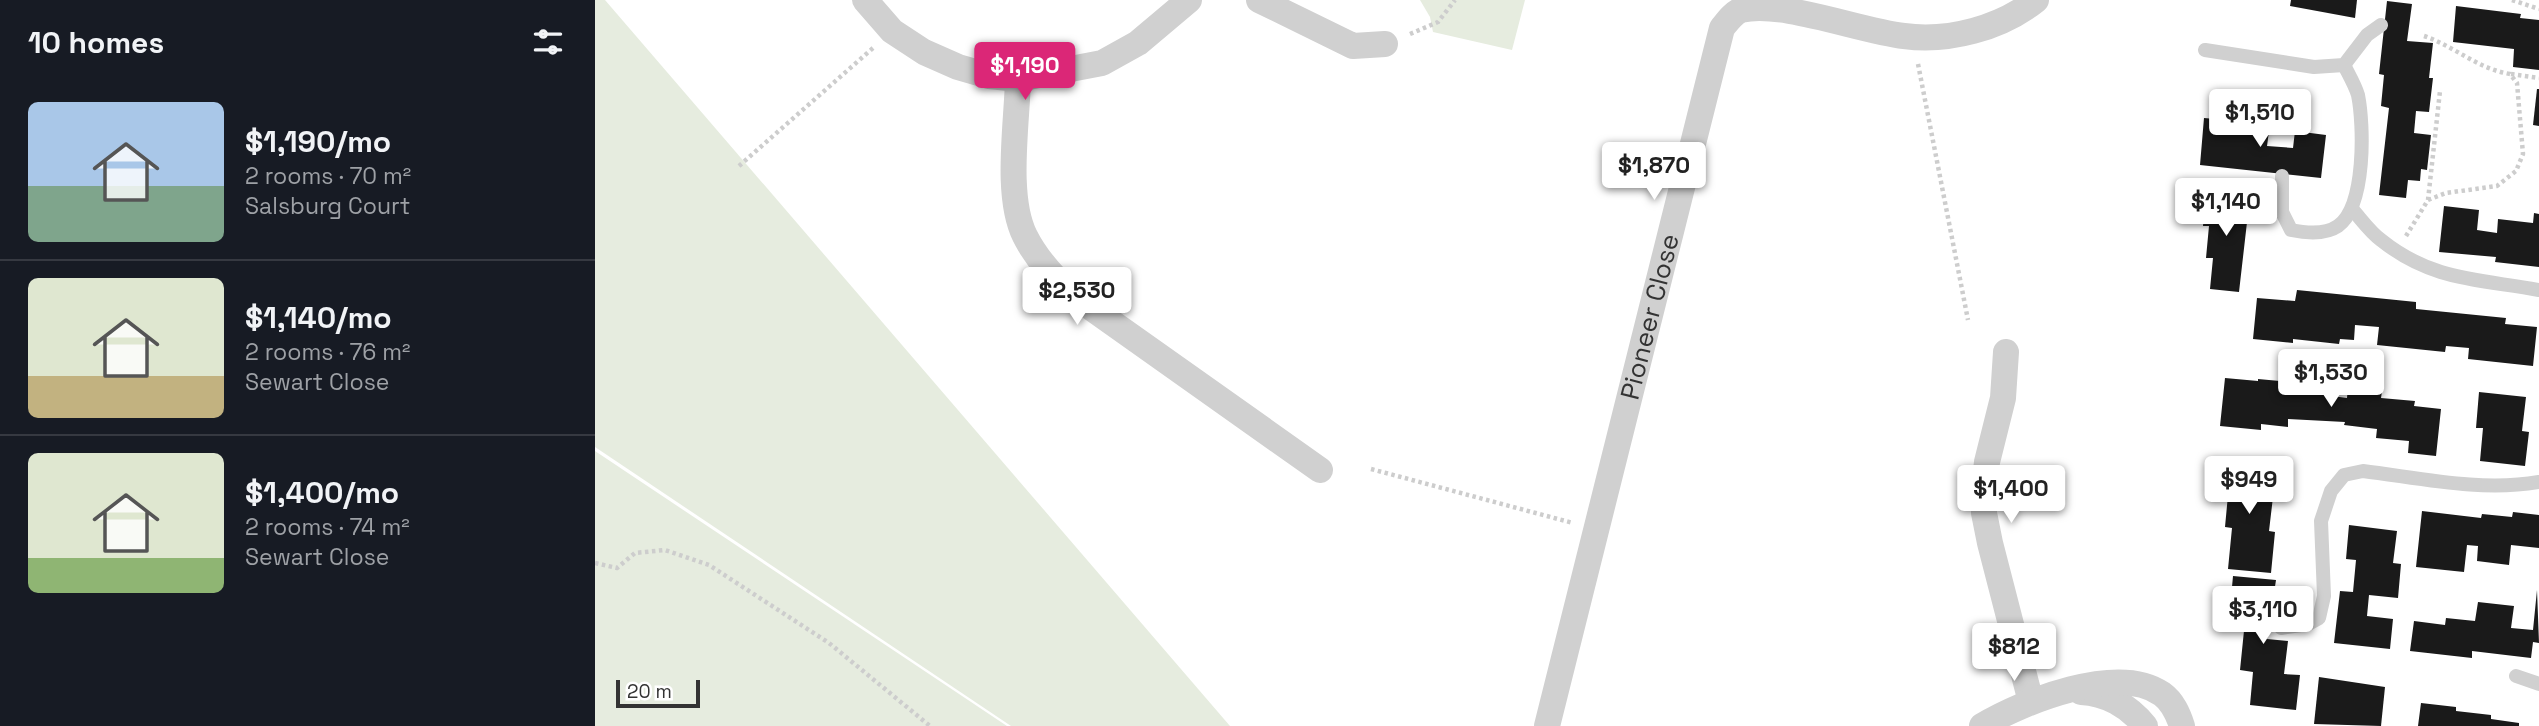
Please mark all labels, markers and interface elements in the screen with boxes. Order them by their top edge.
text: 10 homes [28,23,164,62]
icon: filters [529,23,567,61]
pin: $1,190 [968,42,1082,102]
text: $1,190 [990,50,1060,80]
pin: $1,510 [2203,90,2317,149]
text: $1,510 [2225,97,2295,127]
text: $1,190/mo [245,122,391,161]
icon: home [84,130,168,214]
pin: $1,870 [1597,142,1711,202]
text: $1,870 [1618,150,1690,180]
text: 2 rooms · 70 m² [245,161,411,191]
pin: $1,140 [2169,178,2283,238]
text: $1,140 [2191,186,2261,216]
text: Salsburg Court [245,191,410,221]
street label: Pioneer Close [1613,230,1687,403]
pin: $2,530 [1020,268,1134,327]
text: $2,530 [1038,275,1116,305]
text: $1,140/mo [245,298,392,337]
icon: home [84,306,168,390]
text: 2 rooms · 76 m² [245,337,410,367]
pin: $1,530 [2274,350,2388,409]
text: $1,530 [2294,357,2368,387]
text: Sewart Close [245,367,389,397]
pin: $949 [2208,456,2290,516]
text: $949 [2221,464,2278,494]
pin: $1,400 [1954,466,2068,525]
text: $1,400/mo [245,473,399,512]
text: $1,400 [1973,473,2049,503]
icon: home [84,481,168,565]
text: 2 rooms · 74 m² [245,512,410,542]
text: Sewart Close [245,542,389,572]
pin: $3,110 [2206,586,2320,646]
text: $3,110 [2228,594,2298,624]
pin: $812 [1973,624,2055,683]
text: $812 [1988,631,2040,661]
scale bar [616,677,700,709]
text: 20 m [627,679,672,704]

